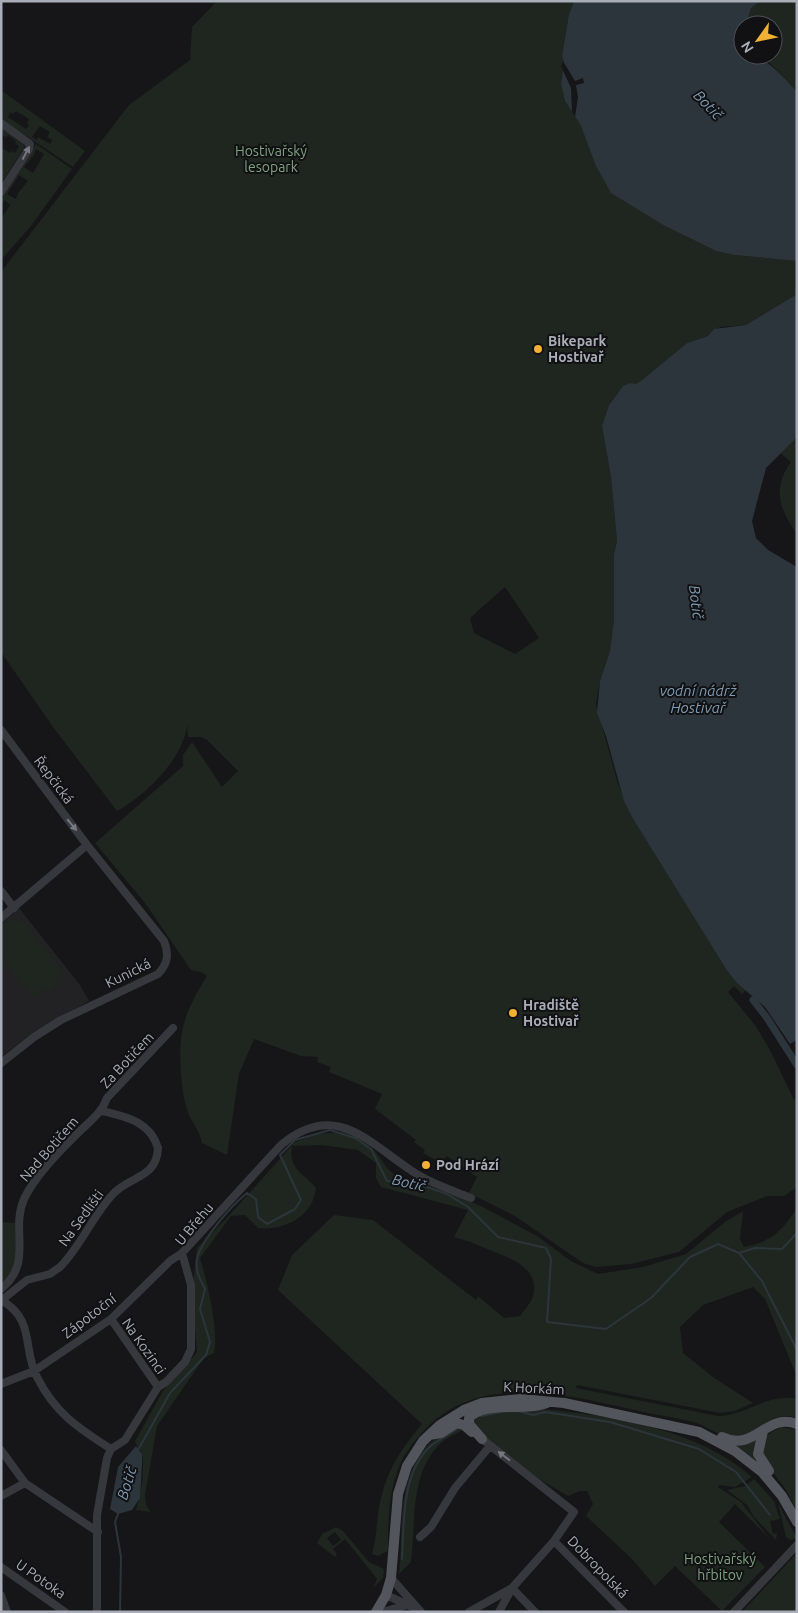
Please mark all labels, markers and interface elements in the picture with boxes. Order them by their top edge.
north arrow [733,15,783,65]
text: N [738,38,757,56]
water label: Botič [690,87,727,123]
park label: Hostivařský lesopark [235,143,307,175]
one-way arrow [22,146,30,160]
place label: Bikepark Hostivař [548,333,606,365]
marker: Bikepark Hostivař [532,343,544,355]
water label: Botič [686,584,707,621]
water label: vodní nádrž Hostivař [660,682,738,716]
street label: Řepčická [31,753,78,807]
one-way arrow [67,818,78,831]
street label: Kunická [103,955,153,991]
place label: Hradiště Hostivař [523,997,579,1029]
marker: Hradiště Hostivař [507,1007,519,1019]
street label: Za Botičem [97,1029,157,1091]
street label: Nad Botičem [16,1113,82,1185]
place label: Pod Hrází [436,1157,499,1173]
marker: Pod Hrází [420,1159,432,1171]
water label: Botič [391,1170,429,1195]
street label: Na Sedlišti [55,1187,107,1249]
street label: U Břehu [172,1199,216,1249]
street label: Zápotoční [59,1290,119,1341]
street label: Na Kozinci [119,1315,169,1377]
street label: K Horkám [503,1378,565,1398]
one-way arrow [498,1451,511,1462]
water label: Botič [113,1463,140,1502]
street label: Dobropolská [564,1533,632,1601]
park label: Hostivařský hřbitov [684,1551,756,1583]
street label: U Potoka [13,1556,69,1602]

